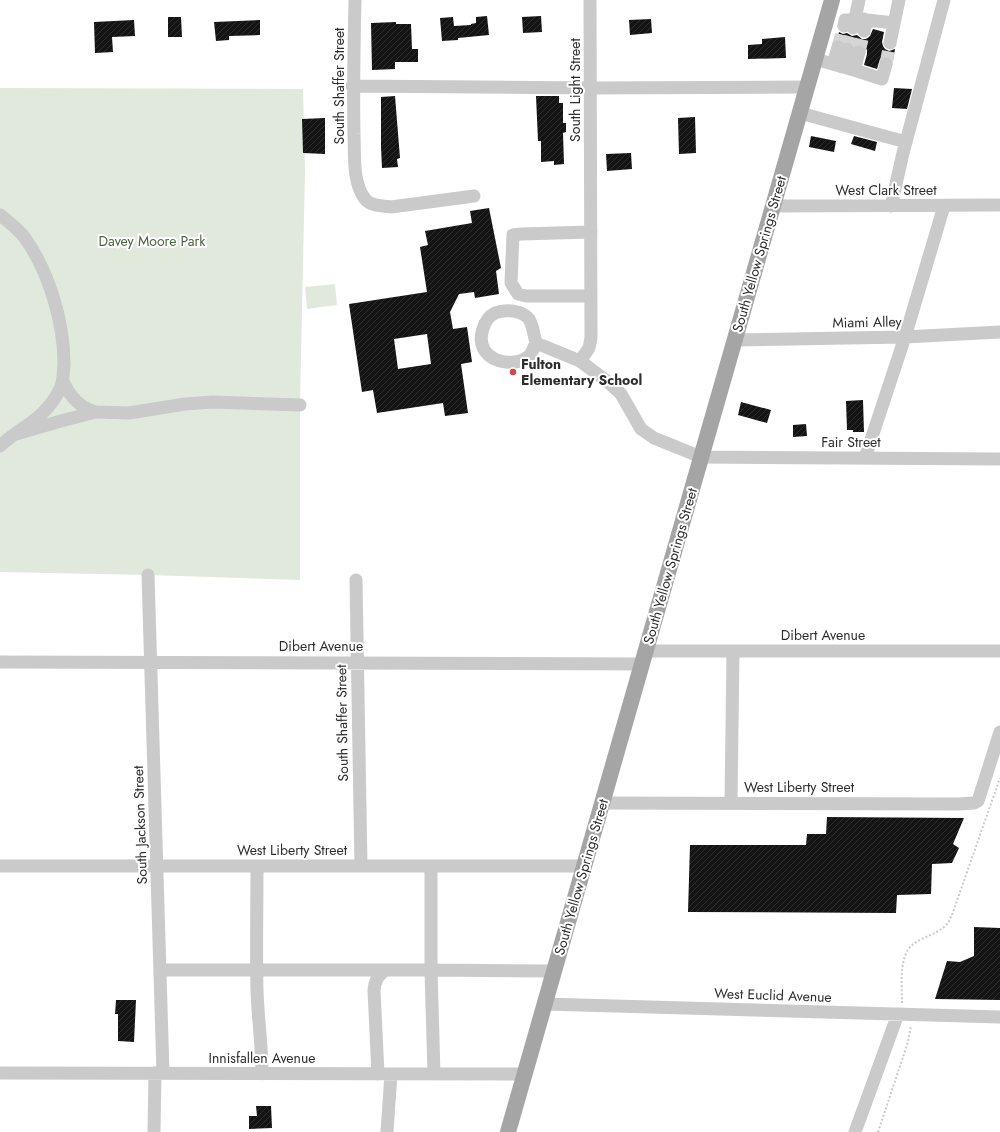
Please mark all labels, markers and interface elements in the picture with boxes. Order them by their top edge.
street label: South Shaffer Street [329,27,349,144]
street label: South Light Street [565,37,585,142]
street label: South Yellow Springs Street [727,173,791,334]
street label: West Clark Street [835,180,937,200]
park label: Davey Moore Park [98,231,206,251]
street label: Miami Alley [832,311,903,333]
place label: Fulton Elementary School [521,354,642,390]
marker: Fulton Elementary School [508,367,518,377]
street label: Fair Street [821,432,881,452]
street label: South Yellow Springs Street [638,485,702,646]
street label: Dibert Avenue [781,625,865,645]
street label: Dibert Avenue [279,636,363,656]
street label: South Shaffer Street [331,664,353,782]
street label: South Jackson Street [128,765,152,885]
street label: West Liberty Street [744,777,855,797]
street label: South Yellow Springs Street [549,796,613,957]
street label: West Liberty Street [237,840,348,860]
street label: West Euclid Avenue [714,983,832,1007]
street label: Innisfallen Avenue [209,1048,315,1068]

